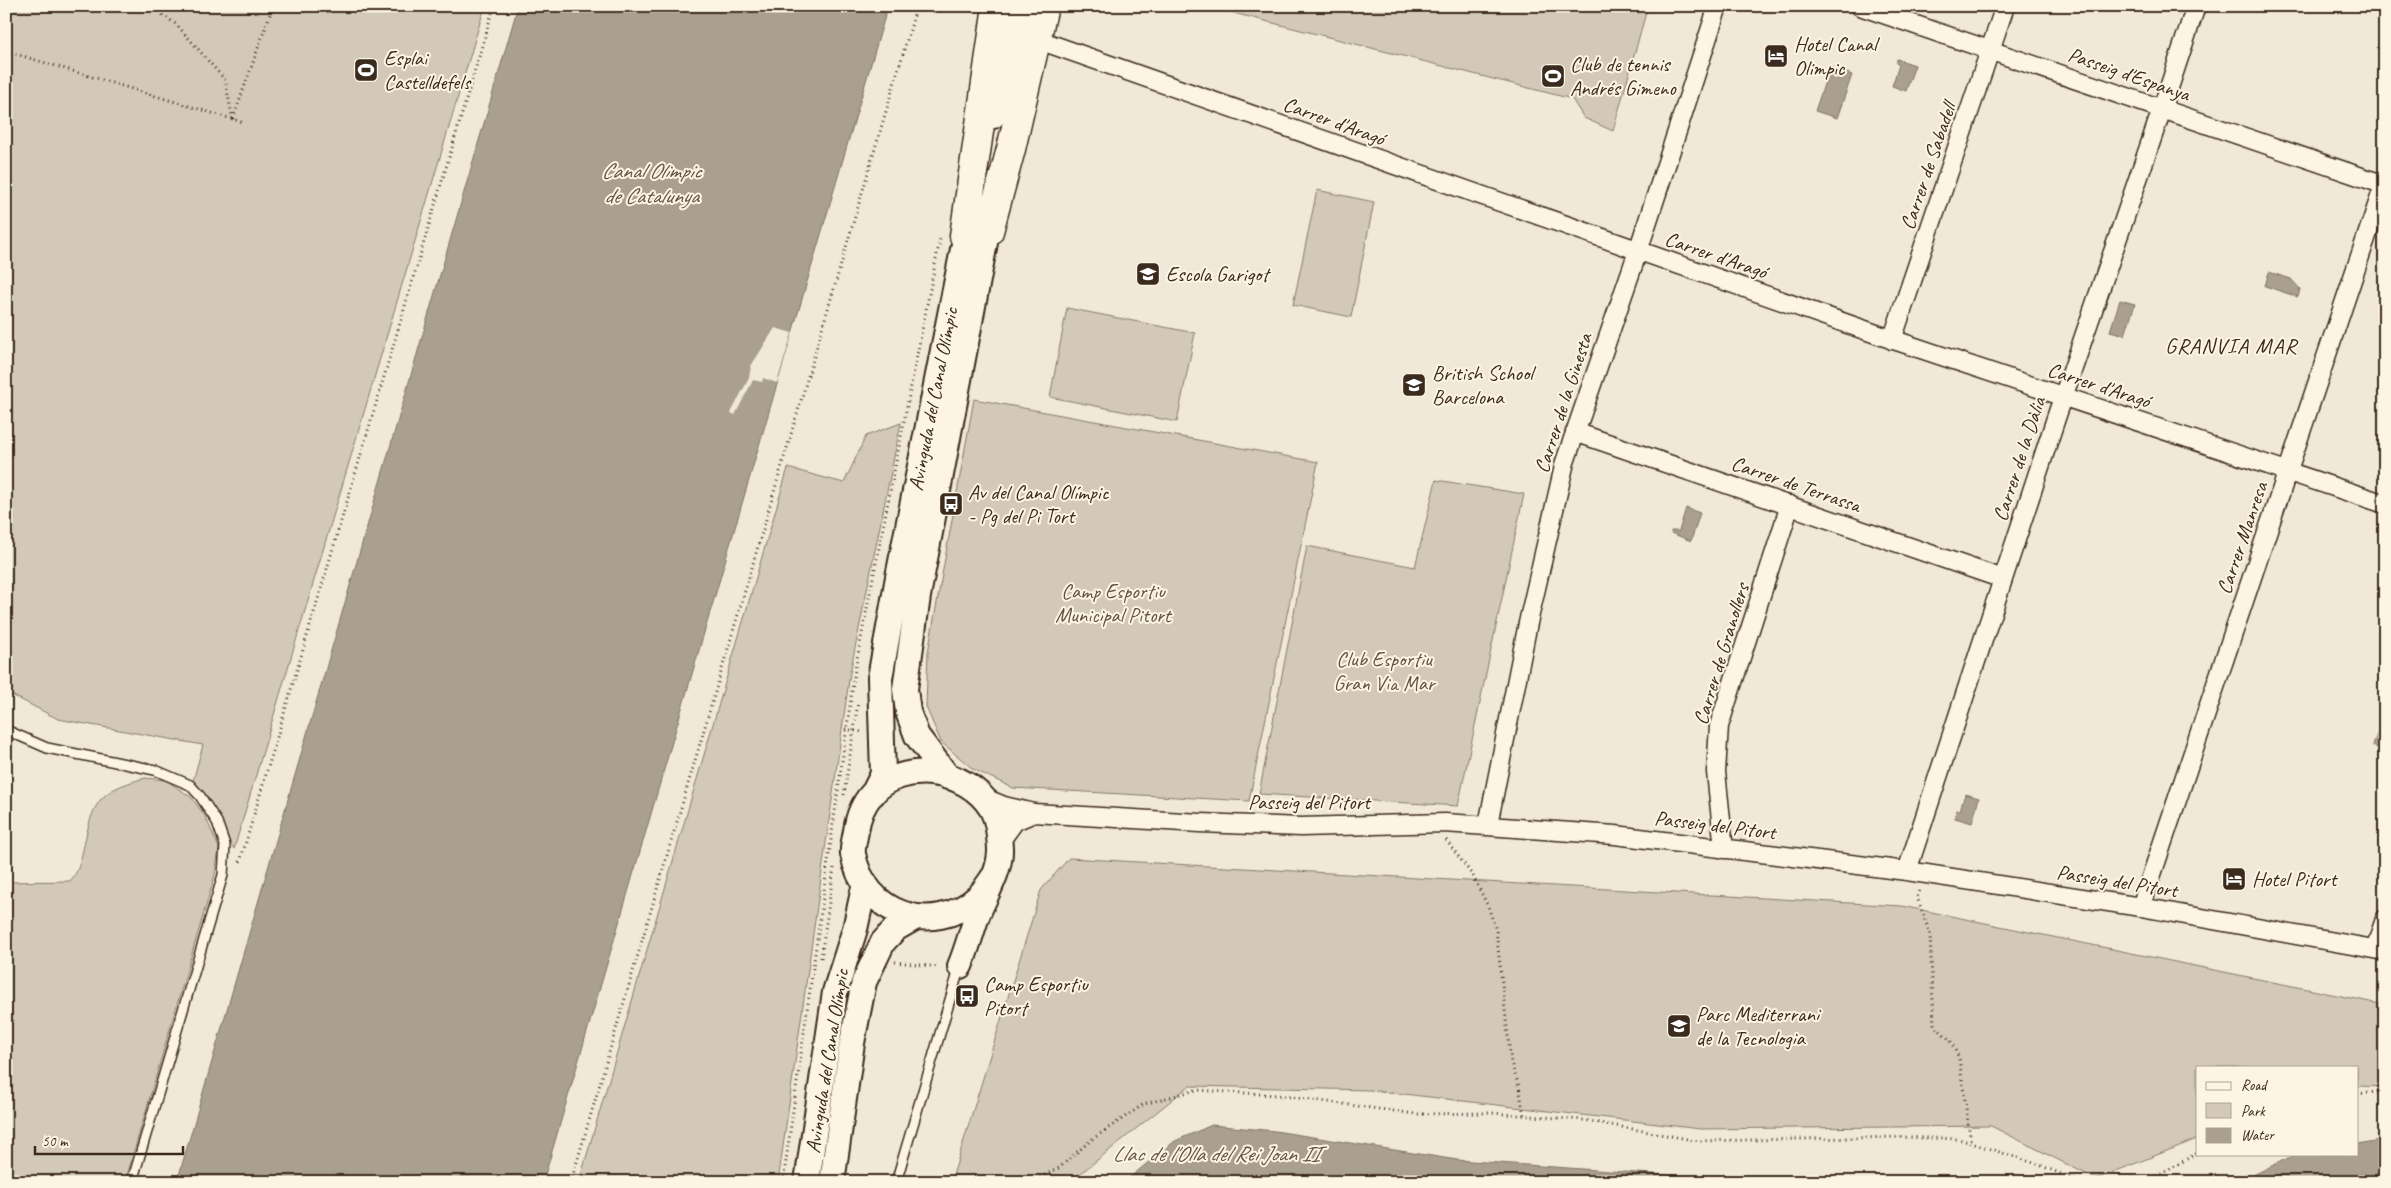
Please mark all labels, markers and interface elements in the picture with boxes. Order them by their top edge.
place label: Hotel Canal Olimpic [1794,31,1880,81]
street label: Passeig d'Espanya [2065,41,2195,107]
hotel icon: Hotel Canal Olimpic [1763,43,1789,69]
place label: Esplai Castelldefels [384,45,472,95]
place label: Club de tennis Andrés Gimeno [1570,51,1677,101]
sports icon: Esplai Castelldefels [353,57,379,83]
sports icon: Club de tennis Andrés Gimeno [1540,63,1566,89]
street label: Carrer d'Aragó [1280,91,1391,152]
street label: Carrer de Sabadell [1894,96,1963,233]
water label: Canal Olimpic de Catalunya [601,157,704,210]
street label: Carrer d'Aragó [1662,225,1773,285]
school or university icon: Escola Garigot [1135,261,1161,287]
place label: Escola Garigot [1166,261,1271,287]
street label: Avinguda del Canal Olímpic [902,304,964,493]
street label: Carrer de la Ginesta [1528,328,1598,476]
district label: GRANVIA MAR [2165,332,2299,360]
street label: Carrer d'Aragó [2044,356,2156,415]
place label: British School Barcelona [1432,360,1536,410]
school or university icon: British School Barcelona [1401,372,1427,398]
street label: Carrer de la Dàlia [1987,392,2052,524]
street label: Carrer de Terrassa [1728,450,1866,519]
street label: Carrer Manresa [2211,477,2274,597]
place label: Av del Canal Olímpic - Pg del Pi Tort [968,479,1110,529]
bus stop icon: Av del Canal Olímpic - Pg del Pi Tort [938,491,964,517]
park label: Camp Esportiu Municipal Pitort [1055,578,1173,628]
street label: Carrer de Granollers [1687,578,1755,728]
park label: Club Esportiu Gran Via Mar [1333,646,1437,696]
street label: Passeig del Pitort [1248,789,1372,815]
street label: Passeig del Pitort [1653,805,1779,846]
street label: Passeig del Pitort [2055,859,2181,904]
hotel icon: Hotel Pitort [2221,866,2247,892]
place label: Hotel Pitort [2252,866,2338,892]
street label: Avinguda del Canal Olímpic [800,966,855,1155]
place label: Camp Esportiu Pitort [984,971,1089,1021]
bus stop icon: Camp Esportiu Pitort [954,983,980,1009]
place label: Parc Mediterrani de la Tecnologia [1696,1001,1822,1051]
school or university icon: Parc Mediterrani de la Tecnologia [1666,1013,1692,1039]
legend [2196,1066,2358,1156]
text: Road [2241,1076,2268,1095]
text: Park [2241,1102,2266,1121]
scale bar [35,1123,182,1155]
text: Water [2241,1126,2275,1145]
text: 50 m [42,1132,69,1151]
water label: Llac de l'Olla del Rei Joan II [1113,1140,1328,1168]

